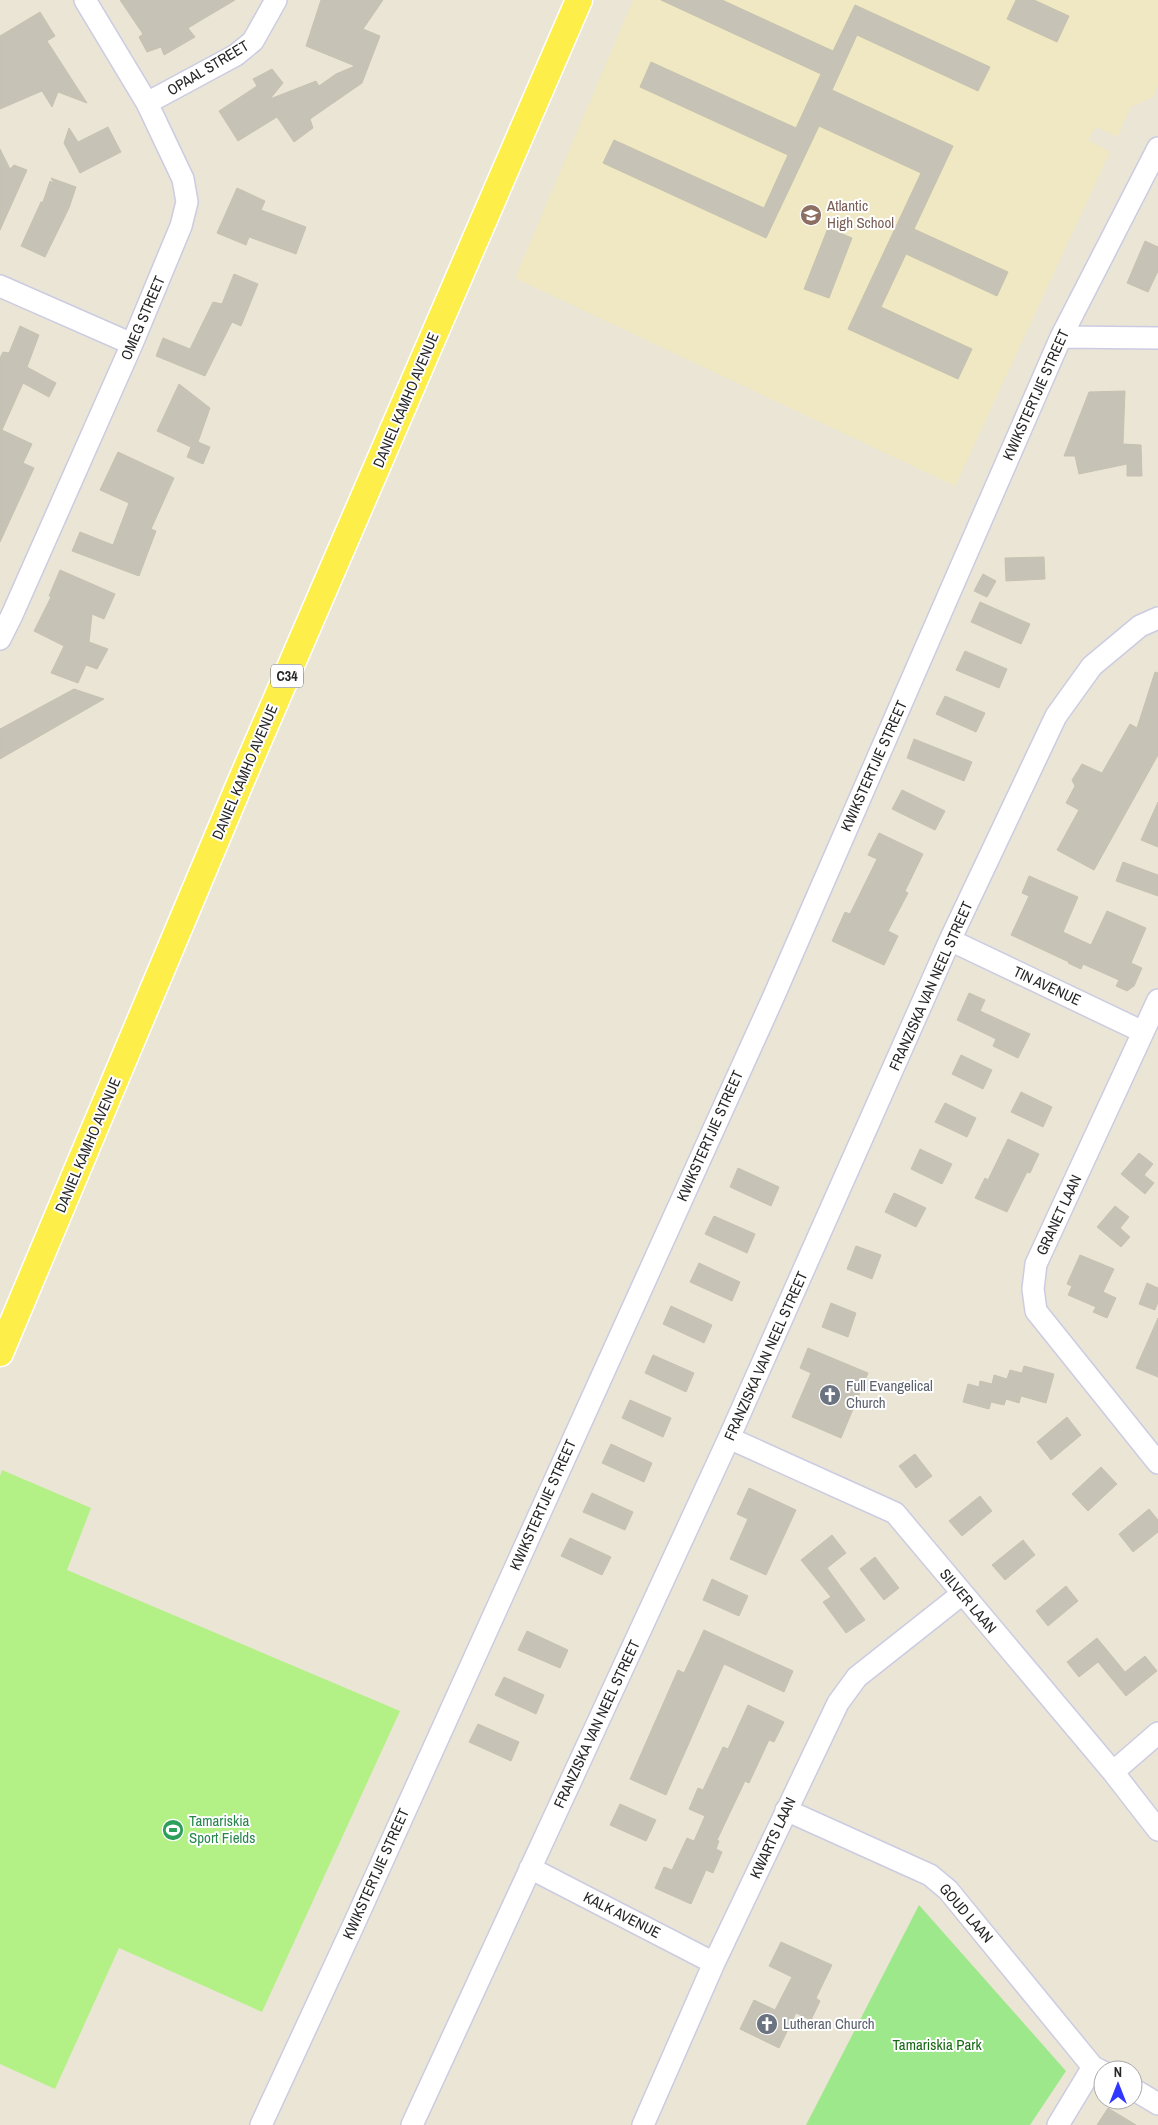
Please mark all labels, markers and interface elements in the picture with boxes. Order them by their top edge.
street label: OPAAL STREET [163,35,253,100]
place label: Atlantic High School [826,195,894,233]
school or university icon: Atlantic High School [799,203,823,227]
street label: OMEG STREET [115,272,170,363]
street label: KWIKSTERTJIE STREET [997,326,1074,464]
street label: DANIEL KAMHO AVENUE [368,329,444,471]
road number: C34 [271,664,303,688]
street label: KWIKSTERTJIE STREET [835,697,912,835]
street label: DANIEL KAMHO AVENUE [207,701,283,843]
street label: FRANZISKA VAN NEEL STREET [884,897,978,1074]
street label: TIN AVENUE [1010,961,1084,1010]
street label: KWIKSTERTJIE STREET [671,1067,748,1205]
street label: DANIEL KAMHO AVENUE [50,1074,126,1216]
street label: GRANET LAAN [1031,1171,1086,1258]
street label: FRANZISKA VAN NEEL STREET [719,1267,813,1444]
place label: Full Evangelical Church [846,1375,933,1413]
church icon: Full Evangelical Church [818,1383,842,1407]
street label: KWIKSTERTJIE STREET [504,1436,581,1574]
street label: SILVER LAAN [935,1564,1002,1637]
street label: FRANZISKA VAN NEEL STREET [548,1636,645,1811]
street label: KWARTS LAAN [745,1794,801,1882]
street label: KWIKSTERTJIE STREET [337,1805,414,1943]
place label: Tamariskia Sport Fields [189,1810,255,1848]
sports icon: Tamariskia Sport Fields [161,1818,185,1842]
street label: GOUD LAAN [935,1878,998,1947]
street label: KALK AVENUE [580,1886,664,1943]
church icon: Lutheran Church [755,2012,779,2036]
place label: Lutheran Church [783,2013,875,2034]
park label: Tamariskia Park [892,2034,982,2055]
north arrow [1093,2060,1143,2110]
text: N [1114,2063,1122,2081]

